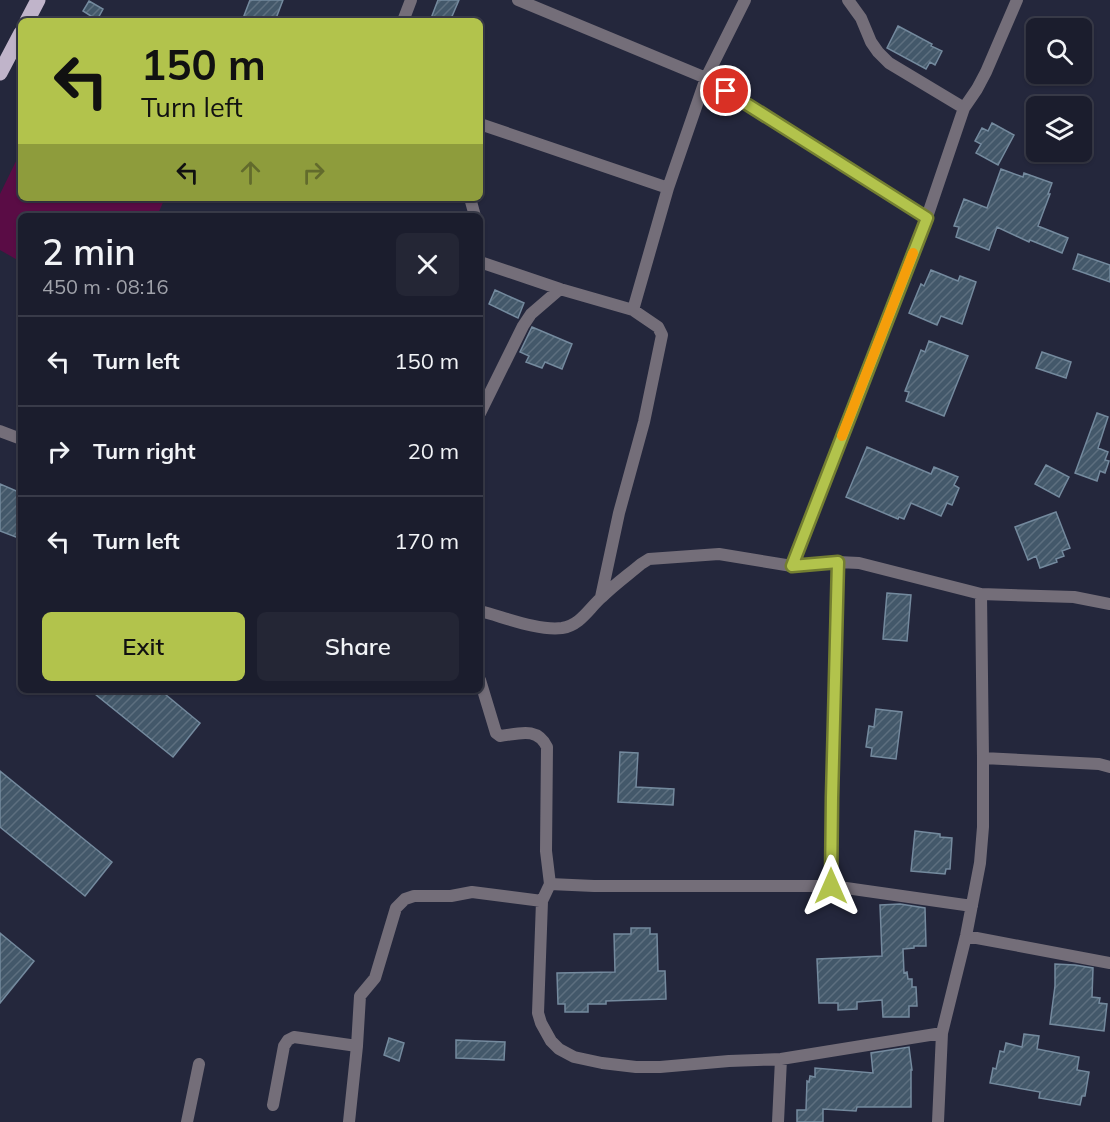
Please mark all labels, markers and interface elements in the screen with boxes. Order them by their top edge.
map controls [1026,18,1092,162]
button: search [1026,18,1092,84]
text: 150 m [141,38,266,91]
icon: left [42,42,120,120]
pin [700,65,751,116]
icon: arrive [709,74,742,107]
text: Turn left [141,90,243,124]
button: layers [1026,96,1092,162]
icon: left [171,156,204,189]
icon: ahead [234,156,267,189]
icon: right [297,156,330,189]
text: 2 min [42,229,136,274]
button: close [396,233,459,296]
text: 450 m · 08:16 [42,274,168,299]
icon: left [42,345,75,378]
text: Turn left [93,347,180,375]
text: 150 m [394,347,459,375]
icon: right [42,435,75,468]
text: Turn right [93,437,196,465]
text: 20 m [408,437,459,465]
icon: left [42,525,75,558]
text: Turn left [93,527,180,555]
text: 170 m [394,527,459,555]
button: Exit [42,612,245,681]
button: Share [257,612,459,681]
position arrow [799,854,863,918]

